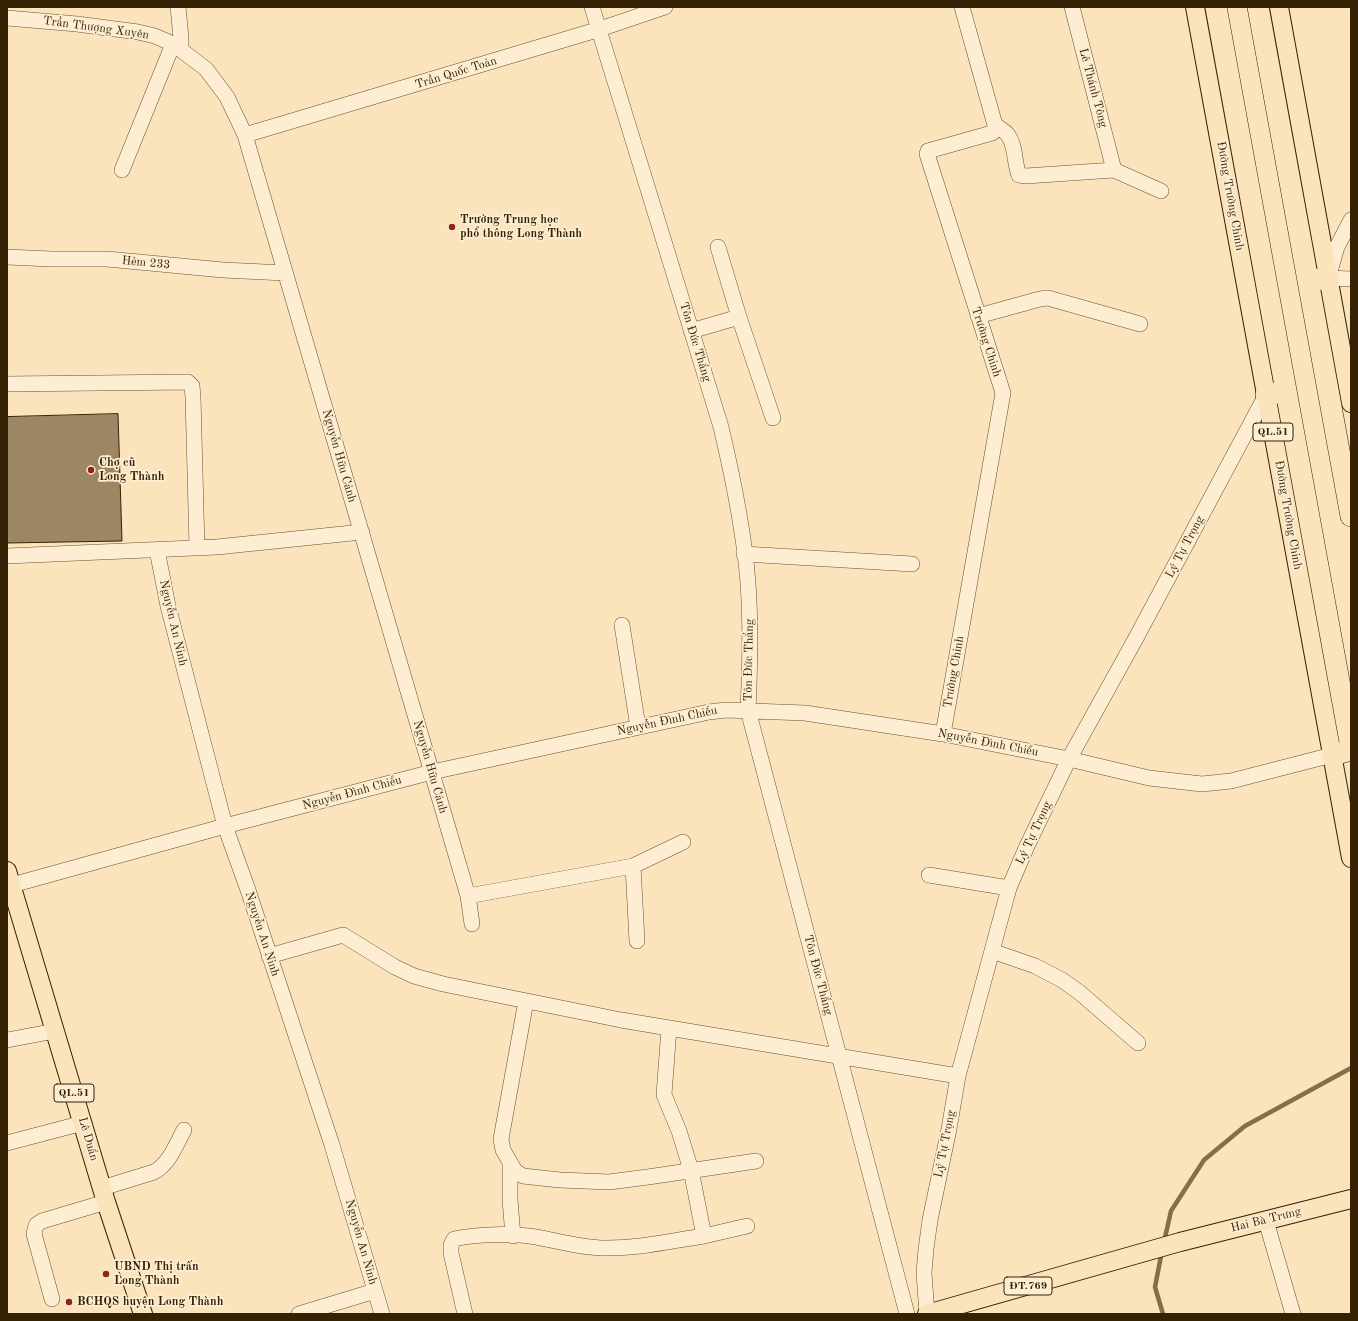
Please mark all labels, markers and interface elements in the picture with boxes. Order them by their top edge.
street label: Trần Thượng Xuyên [42,13,150,43]
street label: Lê Thánh Tông [1075,47,1111,129]
street label: Trần Quốc Toản [413,54,499,92]
street label: Đường Trường Chinh [1213,140,1247,252]
place label: Trường Trung học phổ thông Long Thành [460,213,582,241]
marker: Trường Trung học phổ thông Long Thành [447,222,457,232]
street label: Hẻm 233 [121,254,171,272]
street label: Tôn Đức Thắng [676,300,714,384]
street label: Trường Chinh [968,305,1004,379]
street label: Nguyễn Hữu Cảnh [319,408,359,504]
road number: QL.51 [1253,423,1293,441]
place label: Chợ cũ Long Thành [99,456,165,484]
street label: Đường Trường Chinh [1271,459,1305,571]
marker: Chợ cũ Long Thành [86,465,96,475]
street label: Lý Tự Trọng [1163,513,1207,581]
street label: Nguyễn An Ninh [156,578,190,668]
street label: Tôn Đức Thắng [741,619,757,701]
street label: Trường Chinh [941,635,967,709]
street label: Nguyễn Đình Chiểu [616,703,718,739]
street label: Nguyễn Hữu Cảnh [410,719,450,815]
street label: Nguyễn Đình Chiểu [936,726,1040,760]
street label: Nguyễn Đình Chiểu [301,773,403,813]
street label: Lý Tự Trọng [1013,799,1055,867]
street label: Nguyễn An Ninh [242,890,282,978]
street label: Tôn Đức Thắng [800,933,836,1017]
road number: QL.51 [54,1084,94,1102]
street label: Lý Tự Trọng [931,1109,959,1179]
street label: Lê Duẩn [75,1115,101,1163]
street label: Nguyễn An Ninh [342,1198,380,1286]
street label: Hai Bà Trưng [1229,1204,1303,1236]
place label: UBND Thị trấn Long Thành [114,1260,199,1288]
marker: UBND Thị trấn Long Thành [101,1269,111,1279]
road number: ĐT.769 [1004,1277,1052,1295]
place label: BCHQS huyện Long Thành [77,1295,223,1309]
marker: BCHQS huyện Long Thành [64,1297,74,1307]

